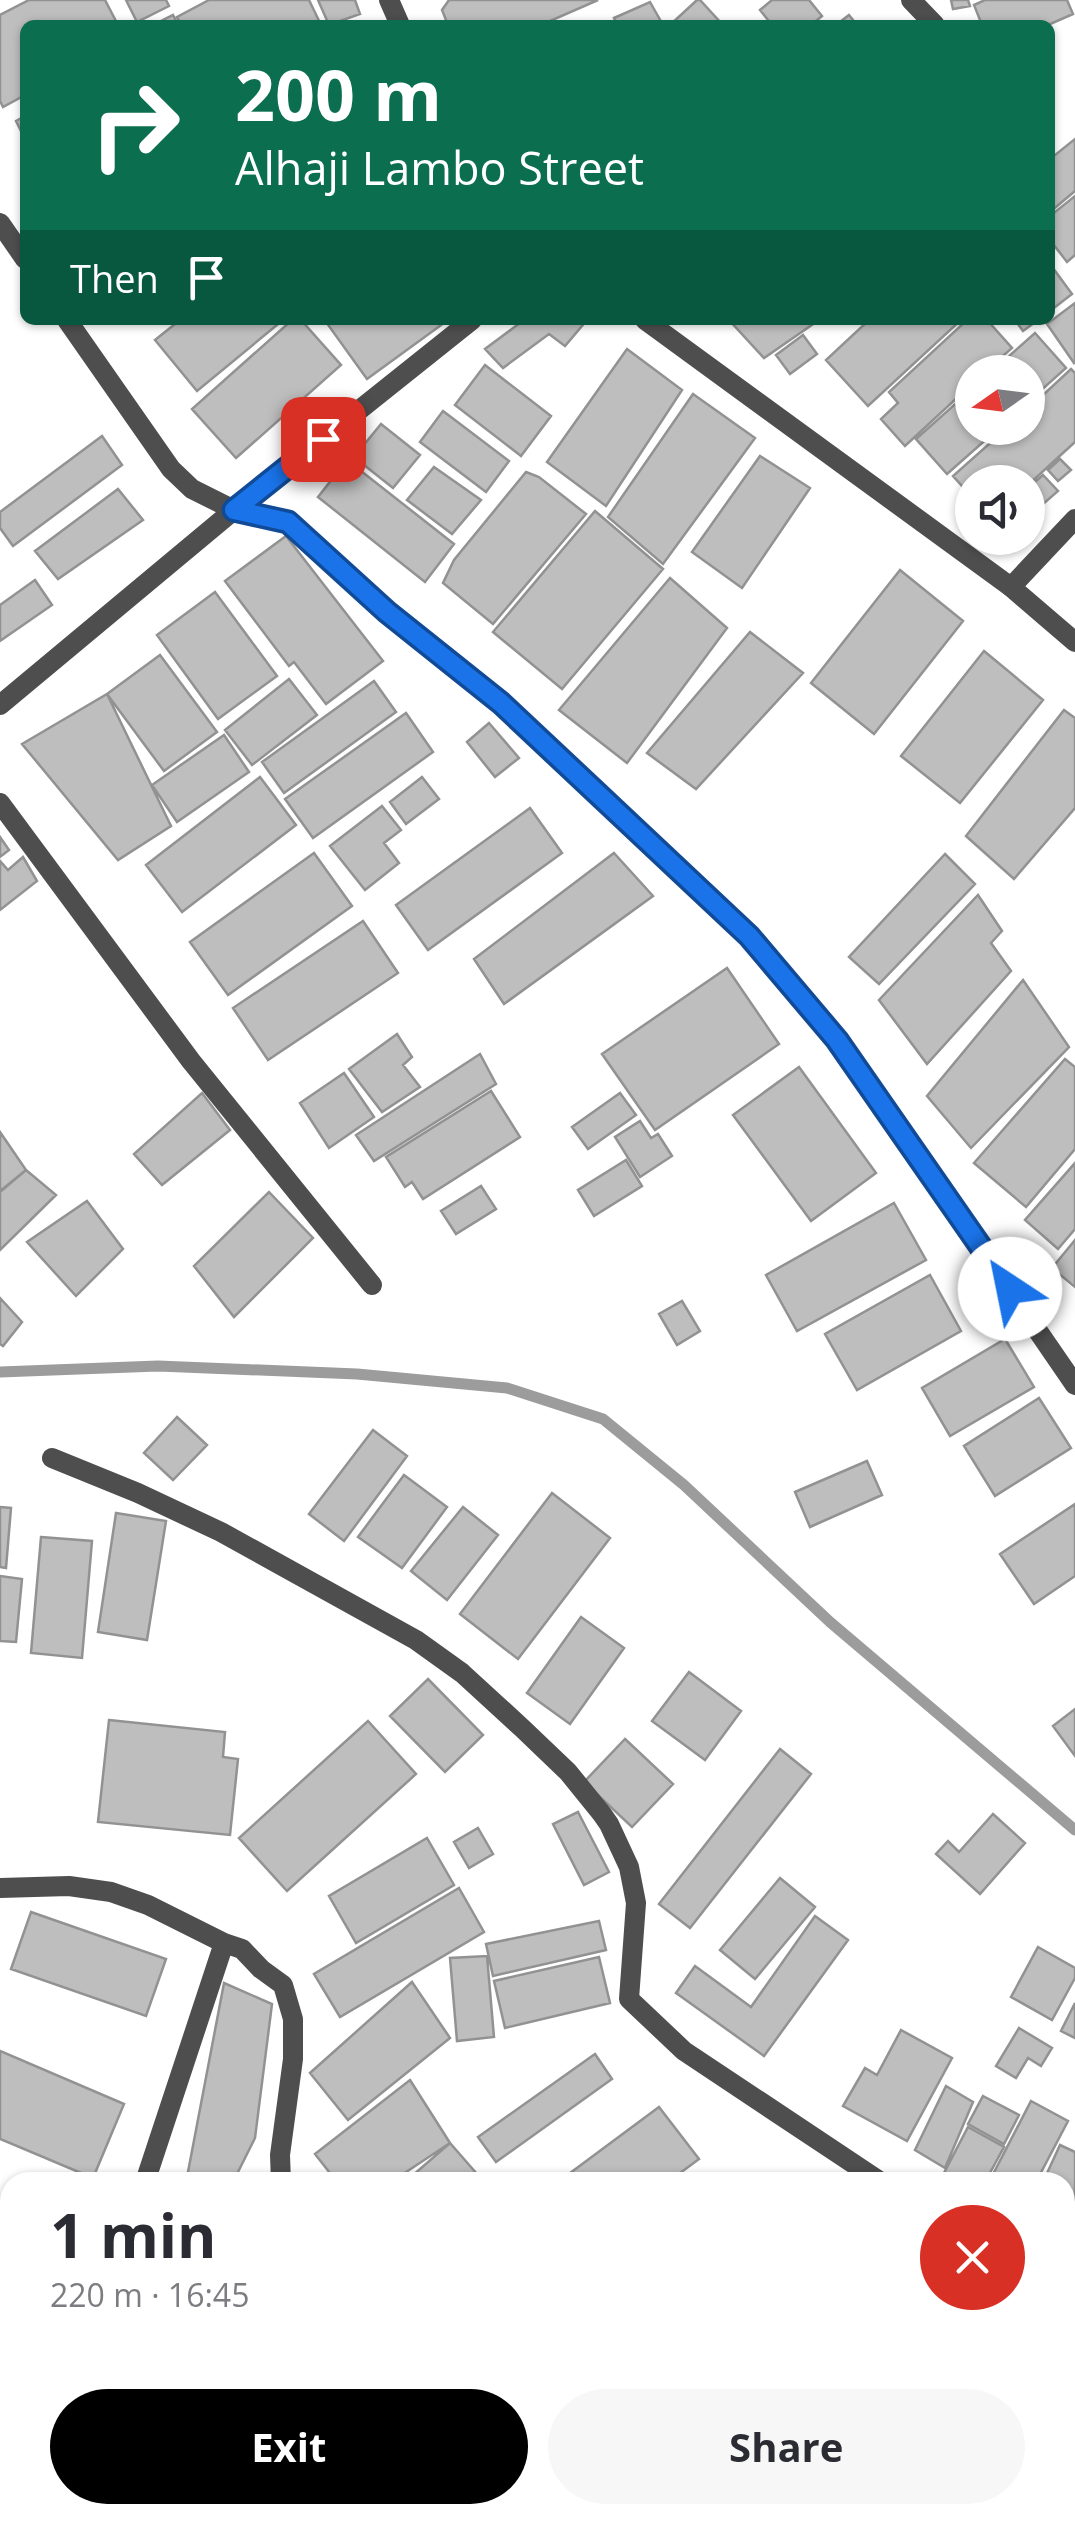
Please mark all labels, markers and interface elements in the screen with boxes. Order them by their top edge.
text: 200 m [235,46,442,142]
icon: right [70,60,200,190]
text: Alhaji Lambo Street [235,137,644,198]
icon: arrive [179,250,234,305]
text: Then [70,252,159,304]
north arrow [955,355,1045,445]
map controls [955,355,1045,555]
pin [281,397,366,482]
icon: arrive [296,412,351,467]
button: sound [955,465,1045,555]
position arrow [958,1237,1062,1341]
text: 1 min [50,2194,217,2276]
button: close [920,2205,1025,2310]
text: 220 m · 16:45 [50,2273,249,2316]
button: Exit [50,2389,528,2504]
button: Share [548,2389,1025,2504]

